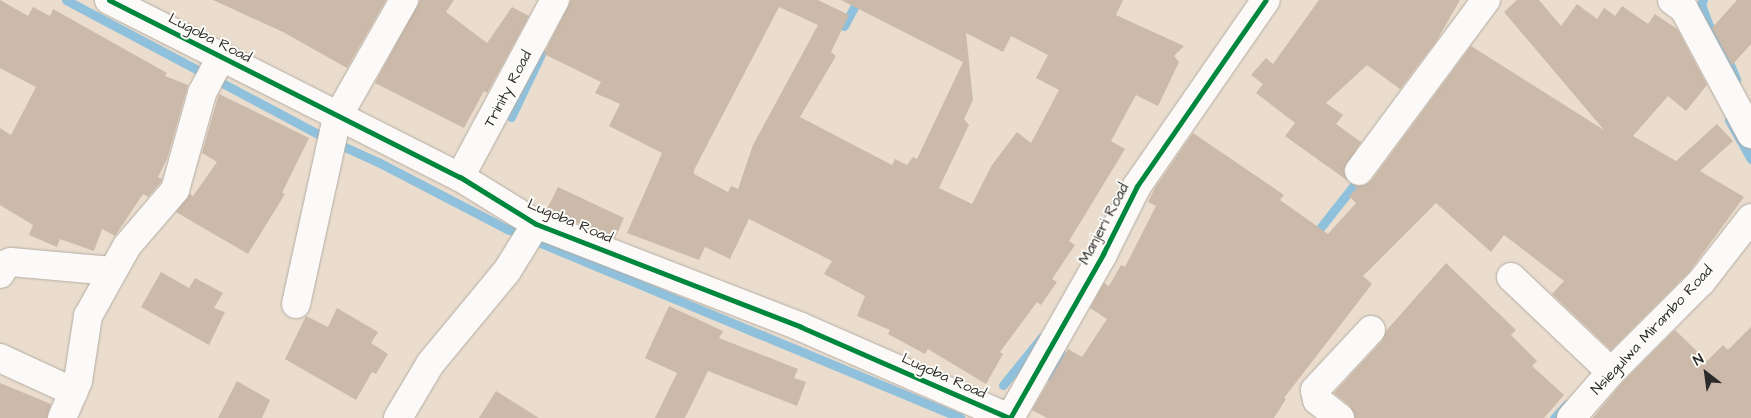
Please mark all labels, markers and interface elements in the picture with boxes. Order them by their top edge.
street label: Lugoba Road [166,9,254,67]
street label: Trinity Road [480,48,536,130]
street label: Manjeri Road [1075,180,1133,268]
street label: Lugoba Road [525,195,615,247]
street label: Nsiegulwa Mirambo Road [1587,262,1717,398]
north arrow [1681,348,1731,398]
street label: Lugoba Road [899,349,989,403]

